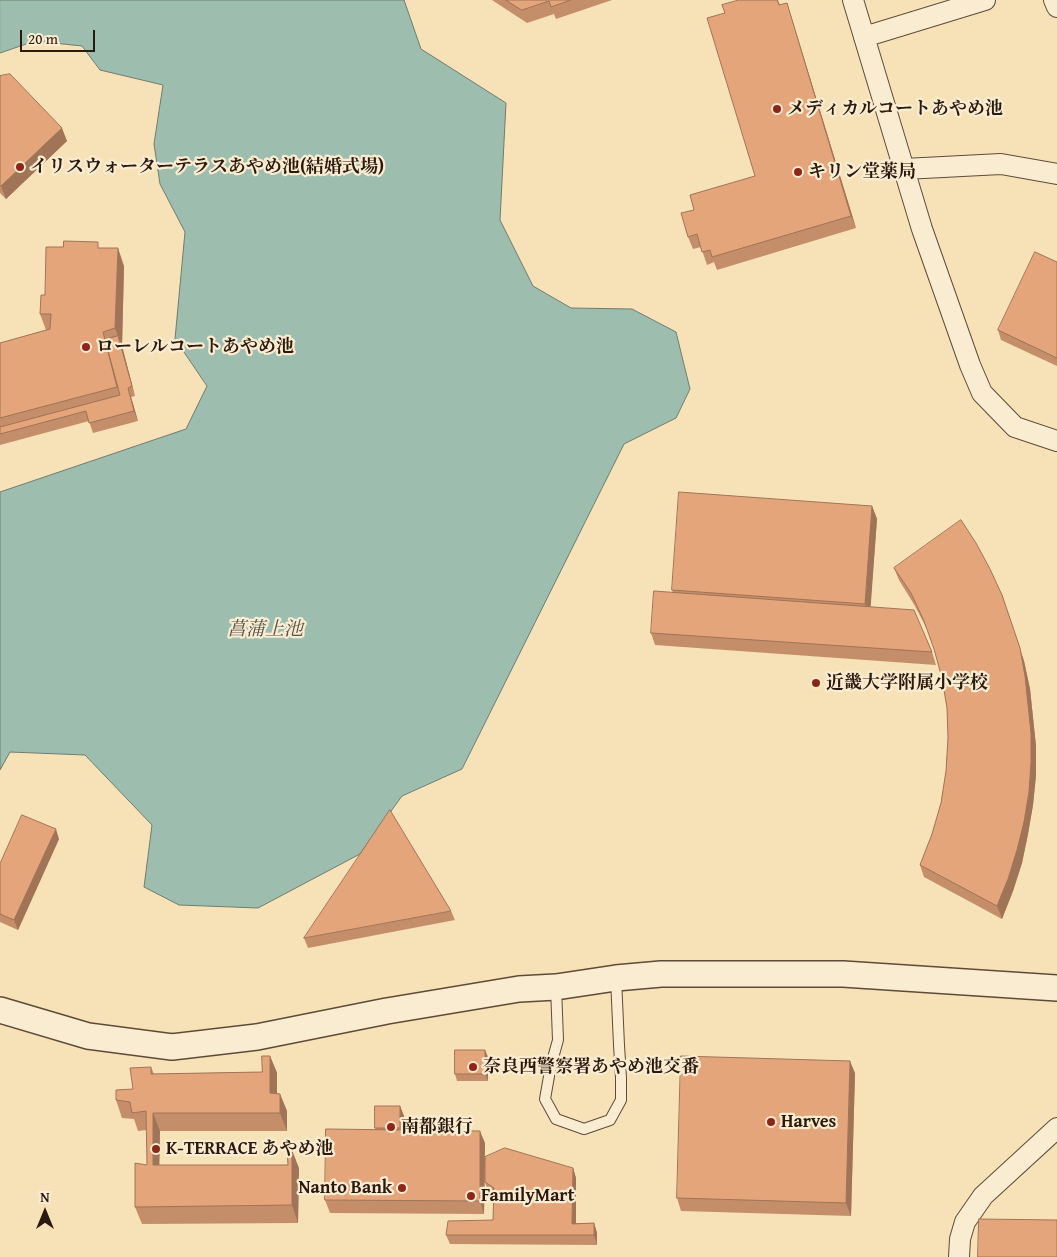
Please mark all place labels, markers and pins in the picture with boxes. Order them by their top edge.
place label: メディカルコートあやめ池 [787,98,1003,120]
marker: メディカルコートあやめ池 [771,103,783,115]
place label: イリスウォーターテラスあやめ池(結婚式場) [30,156,384,178]
marker: イリスウォーターテラスあやめ池(結婚式場) [14,161,26,173]
place label: キリン堂薬局 [808,161,916,183]
marker: キリン堂薬局 [792,166,804,178]
place label: ローレルコートあやめ池 [96,336,294,358]
marker: ローレルコートあやめ池 [80,341,92,353]
place label: 近畿大学附属小学校 [826,672,988,694]
marker: 近畿大学附属小学校 [810,677,822,689]
place label: 奈良西警察署あやめ池交番 [483,1056,699,1078]
marker: 奈良西警察署あやめ池交番 [467,1061,479,1073]
place label: Harves [781,1111,836,1133]
place label: 南都銀行 [401,1116,473,1138]
marker: Harves [765,1116,777,1128]
marker: 南都銀行 [385,1121,397,1133]
place label: K-TERRACE あやめ池 [166,1138,333,1160]
marker: K-TERRACE あやめ池 [150,1143,162,1155]
place label: Nanto Bank [299,1177,392,1199]
marker: Nanto Bank [396,1182,408,1194]
place label: FamilyMart [481,1185,574,1207]
marker: FamilyMart [465,1190,477,1202]

